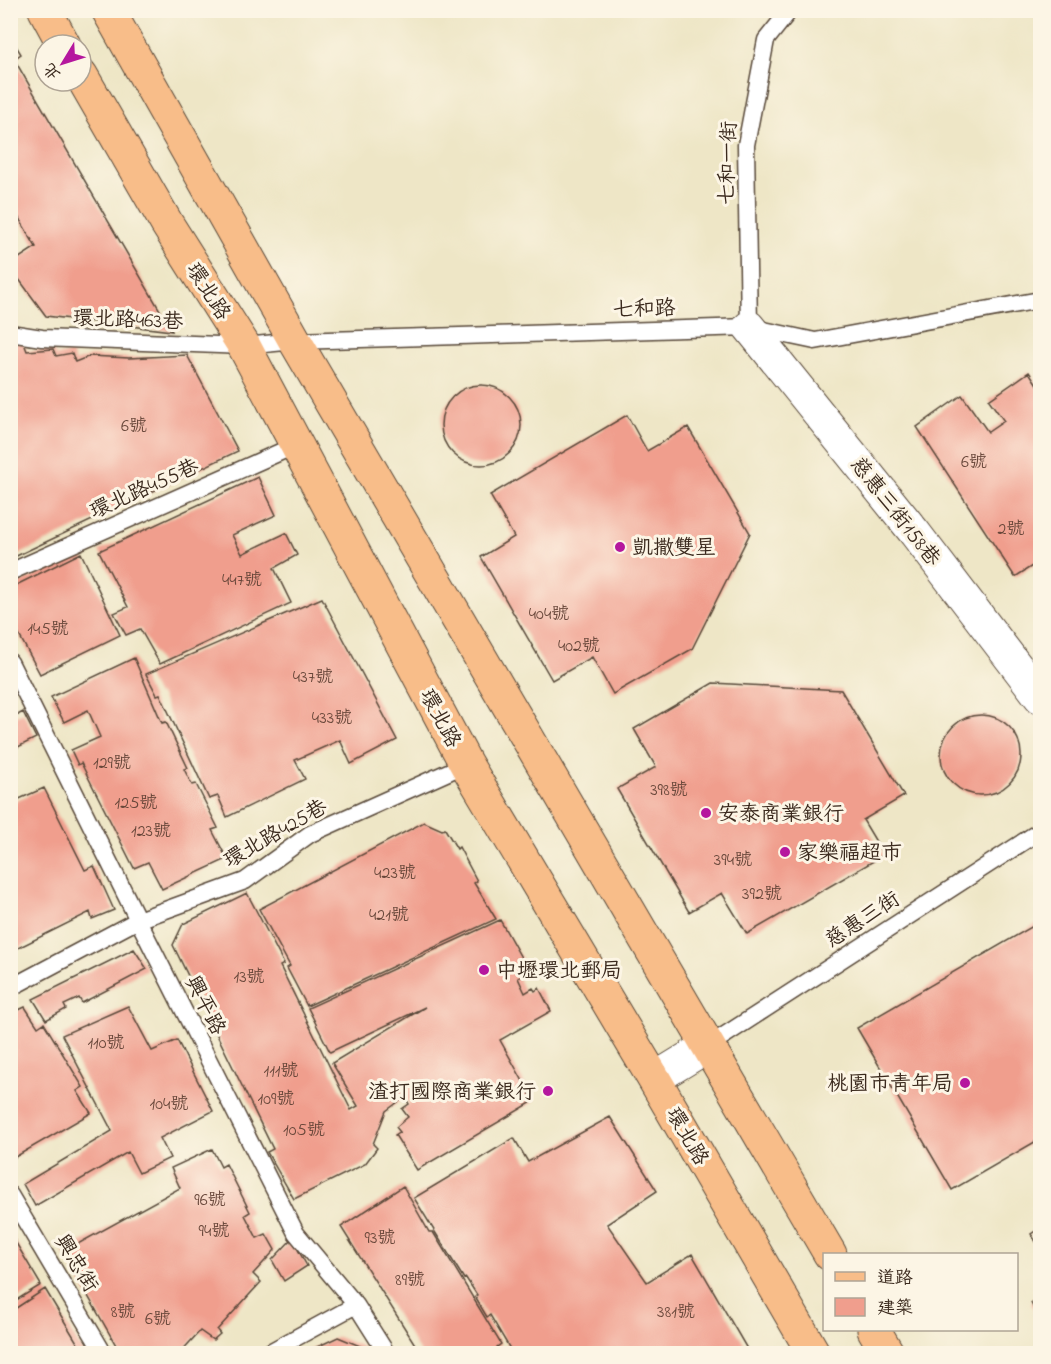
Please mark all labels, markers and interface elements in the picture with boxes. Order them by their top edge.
north arrow [33,33,93,93]
text: 北 [38,57,67,85]
street label: 七和一街 [713,121,745,206]
street label: 環北路 [178,257,237,327]
street label: 七和路 [612,294,676,326]
street label: 環北路463巷 [72,304,184,338]
house number: 6號 [121,414,147,440]
house number: 6號 [961,450,987,476]
street label: 慈惠三街158巷 [842,451,947,573]
street label: 環北路455巷 [85,452,204,527]
house number: 2號 [998,517,1024,543]
place label: 凱撒雙星 [632,534,716,564]
marker: 凱撒雙星 [613,540,627,554]
house number: 447號 [222,568,262,594]
house number: 404號 [529,602,569,628]
house number: 145號 [27,617,69,643]
house number: 402號 [558,634,600,660]
house number: 437號 [293,665,333,691]
street label: 環北路 [411,684,467,754]
house number: 433號 [312,706,352,732]
house number: 129號 [93,751,131,777]
house number: 398號 [650,778,688,804]
house number: 125號 [115,791,157,817]
street label: 環北路425巷 [219,793,333,876]
place label: 安泰商業銀行 [718,800,844,830]
marker: 安泰商業銀行 [699,806,713,820]
house number: 123號 [131,819,171,845]
place label: 家樂福超市 [797,839,902,869]
marker: 家樂福超市 [778,845,792,859]
house number: 394號 [714,848,752,874]
house number: 423號 [374,861,416,887]
house number: 392號 [742,882,782,908]
street label: 慈惠三街 [820,885,906,956]
house number: 421號 [369,903,409,929]
place label: 中壢環北郵局 [496,957,622,987]
marker: 中壢環北郵局 [477,963,491,977]
house number: 13號 [233,965,265,991]
street label: 興平路 [177,971,232,1041]
house number: 110號 [87,1031,125,1057]
house number: 111號 [263,1059,299,1085]
place label: 桃園市青年局 [827,1070,953,1100]
marker: 桃園市青年局 [958,1076,972,1090]
place label: 渣打國際商業銀行 [368,1078,536,1108]
marker: 渣打國際商業銀行 [541,1084,555,1098]
house number: 109號 [258,1087,294,1113]
house number: 104號 [150,1092,188,1118]
street label: 環北路 [658,1102,715,1172]
house number: 105號 [283,1118,325,1144]
house number: 96號 [194,1188,226,1214]
house number: 94號 [199,1219,229,1245]
house number: 93號 [365,1226,395,1252]
street label: 興忠街 [46,1229,104,1299]
legend [823,1253,1018,1331]
text: 道路 [877,1266,913,1292]
house number: 89號 [395,1268,425,1294]
text: 建築 [877,1296,913,1322]
house number: 8號 [111,1300,135,1326]
house number: 381號 [657,1300,695,1326]
house number: 6號 [145,1307,171,1333]

